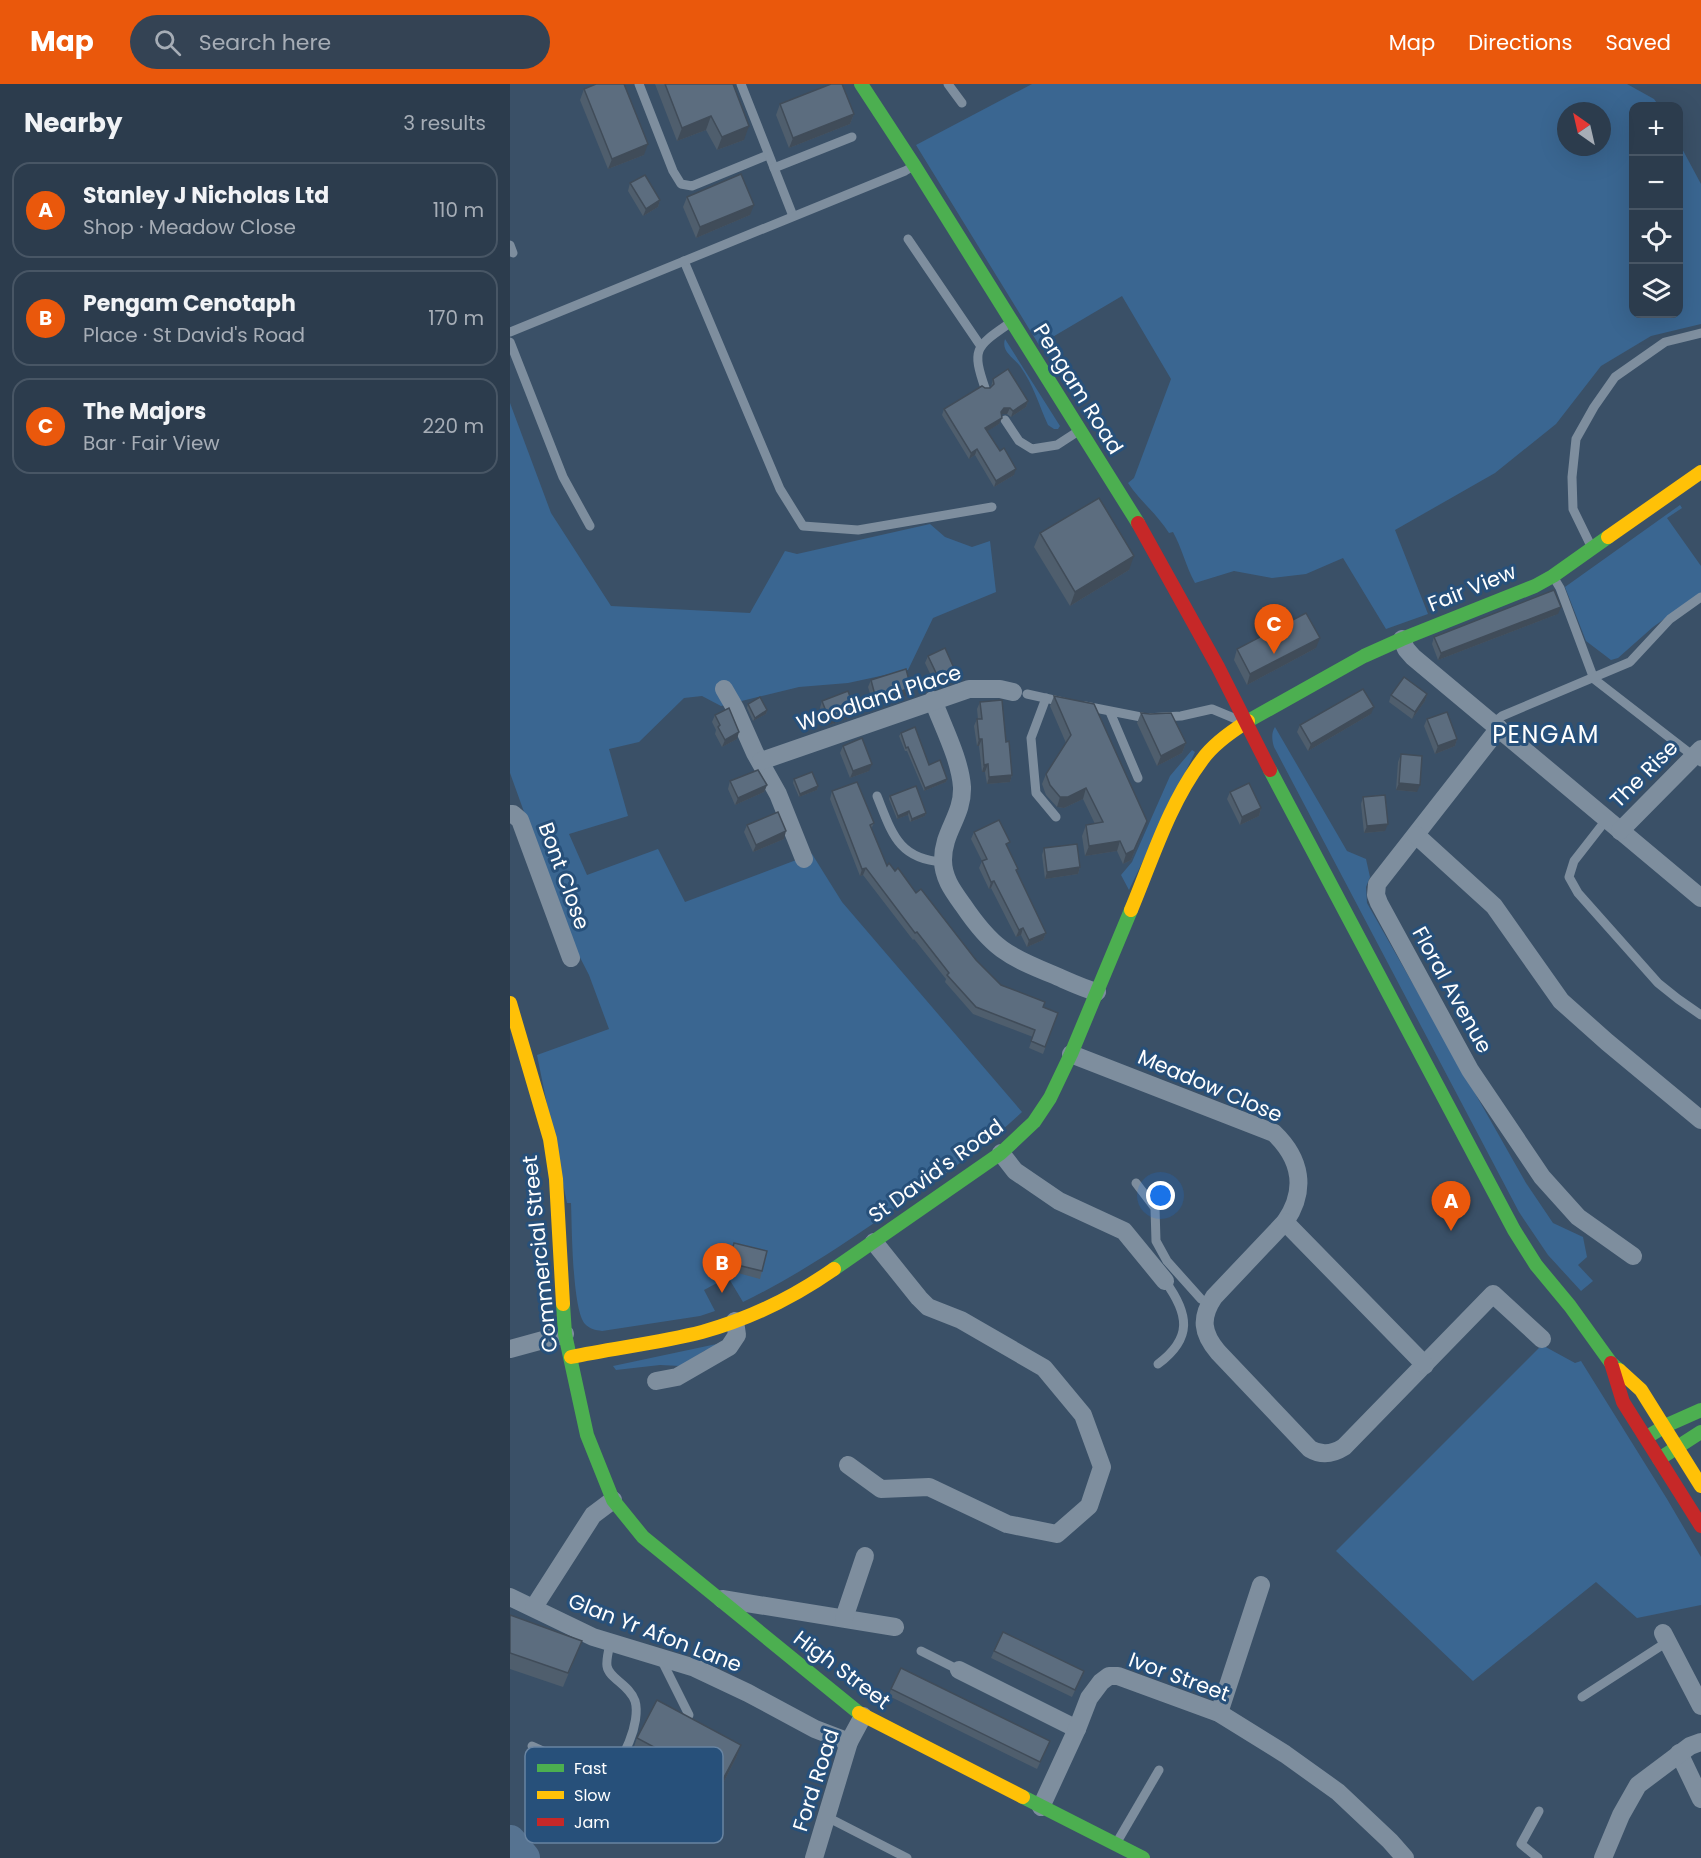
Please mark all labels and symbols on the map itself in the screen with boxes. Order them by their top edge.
north arrow [1557,102,1611,156]
street label: Pengam Road [1027,318,1130,460]
street label: Fair View [1423,557,1520,618]
pin: C [1254,604,1293,654]
street label: Woodland Place [793,657,965,738]
district label: PENGAM [1492,718,1600,751]
street label: The Rise [1603,733,1684,814]
street label: Bont Close [532,818,597,933]
street label: Floral Avenue [1406,921,1499,1058]
street label: Meadow Close [1133,1042,1287,1129]
street label: St David's Road [862,1112,1009,1229]
street label: Commercial Street [515,1154,564,1354]
your location [1146,1181,1175,1210]
pin: A [1432,1182,1470,1231]
pin: B [702,1244,742,1293]
street label: Glan Yr Afon Lane [564,1586,746,1679]
street label: High Street [788,1624,897,1716]
street label: Ivor Street [1125,1645,1234,1708]
street label: Ford Road [785,1725,846,1835]
legend [525,1747,723,1843]
text: Fast [574,1757,607,1780]
text: Slow [574,1784,611,1807]
text: Jam [574,1811,610,1834]

